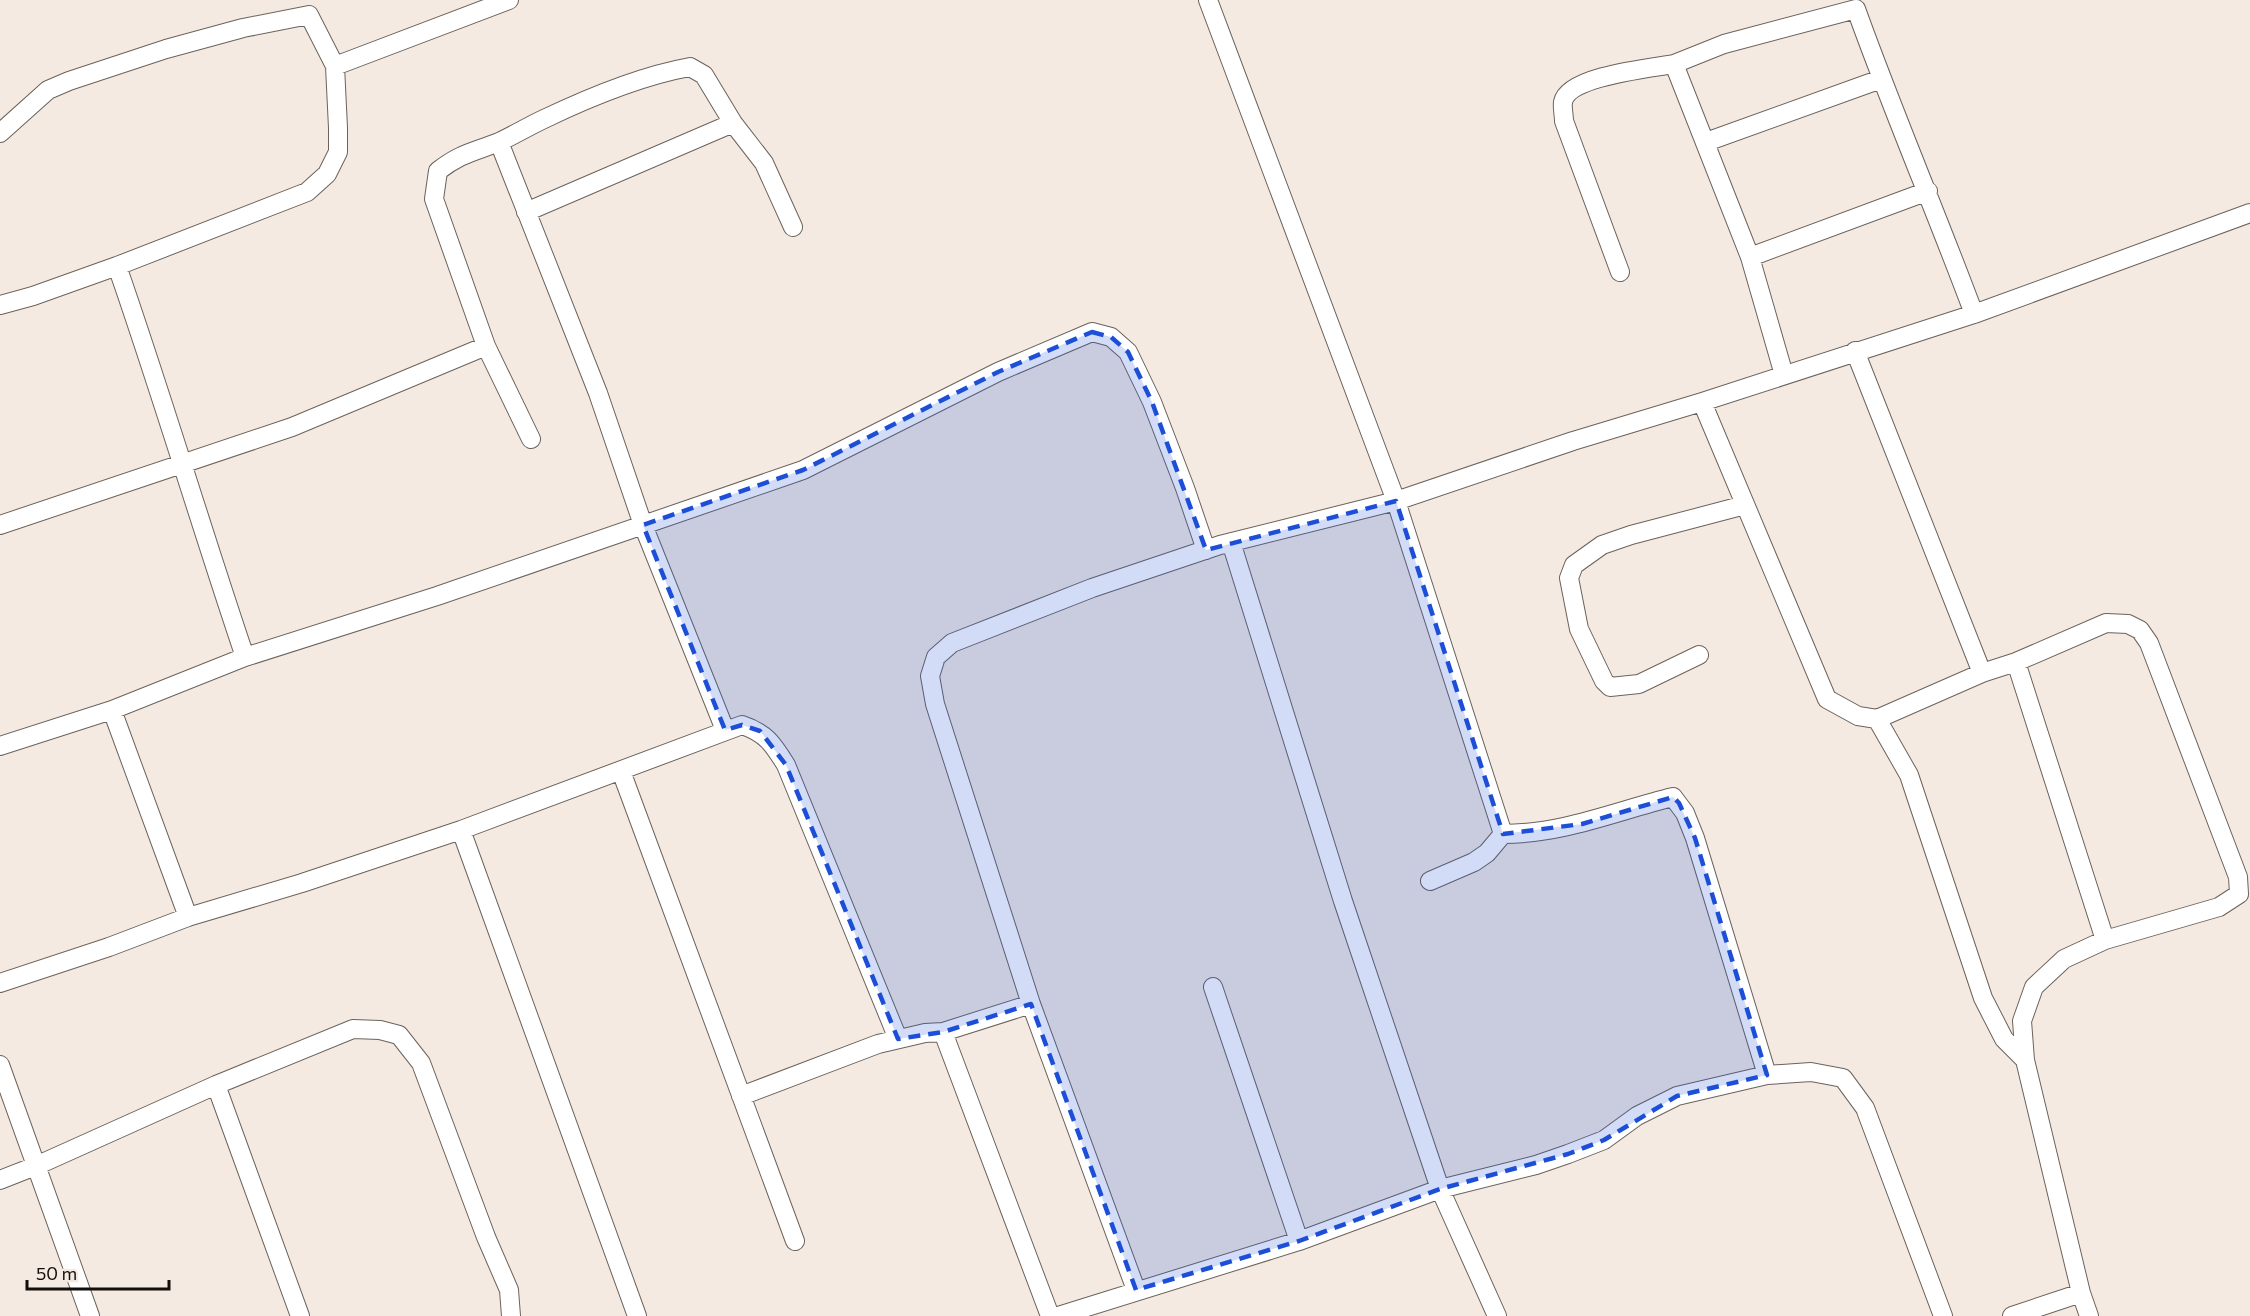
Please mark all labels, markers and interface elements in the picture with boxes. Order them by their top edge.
scale bar [27,1253,170,1291]
text: 50 m [36,1262,77,1284]

